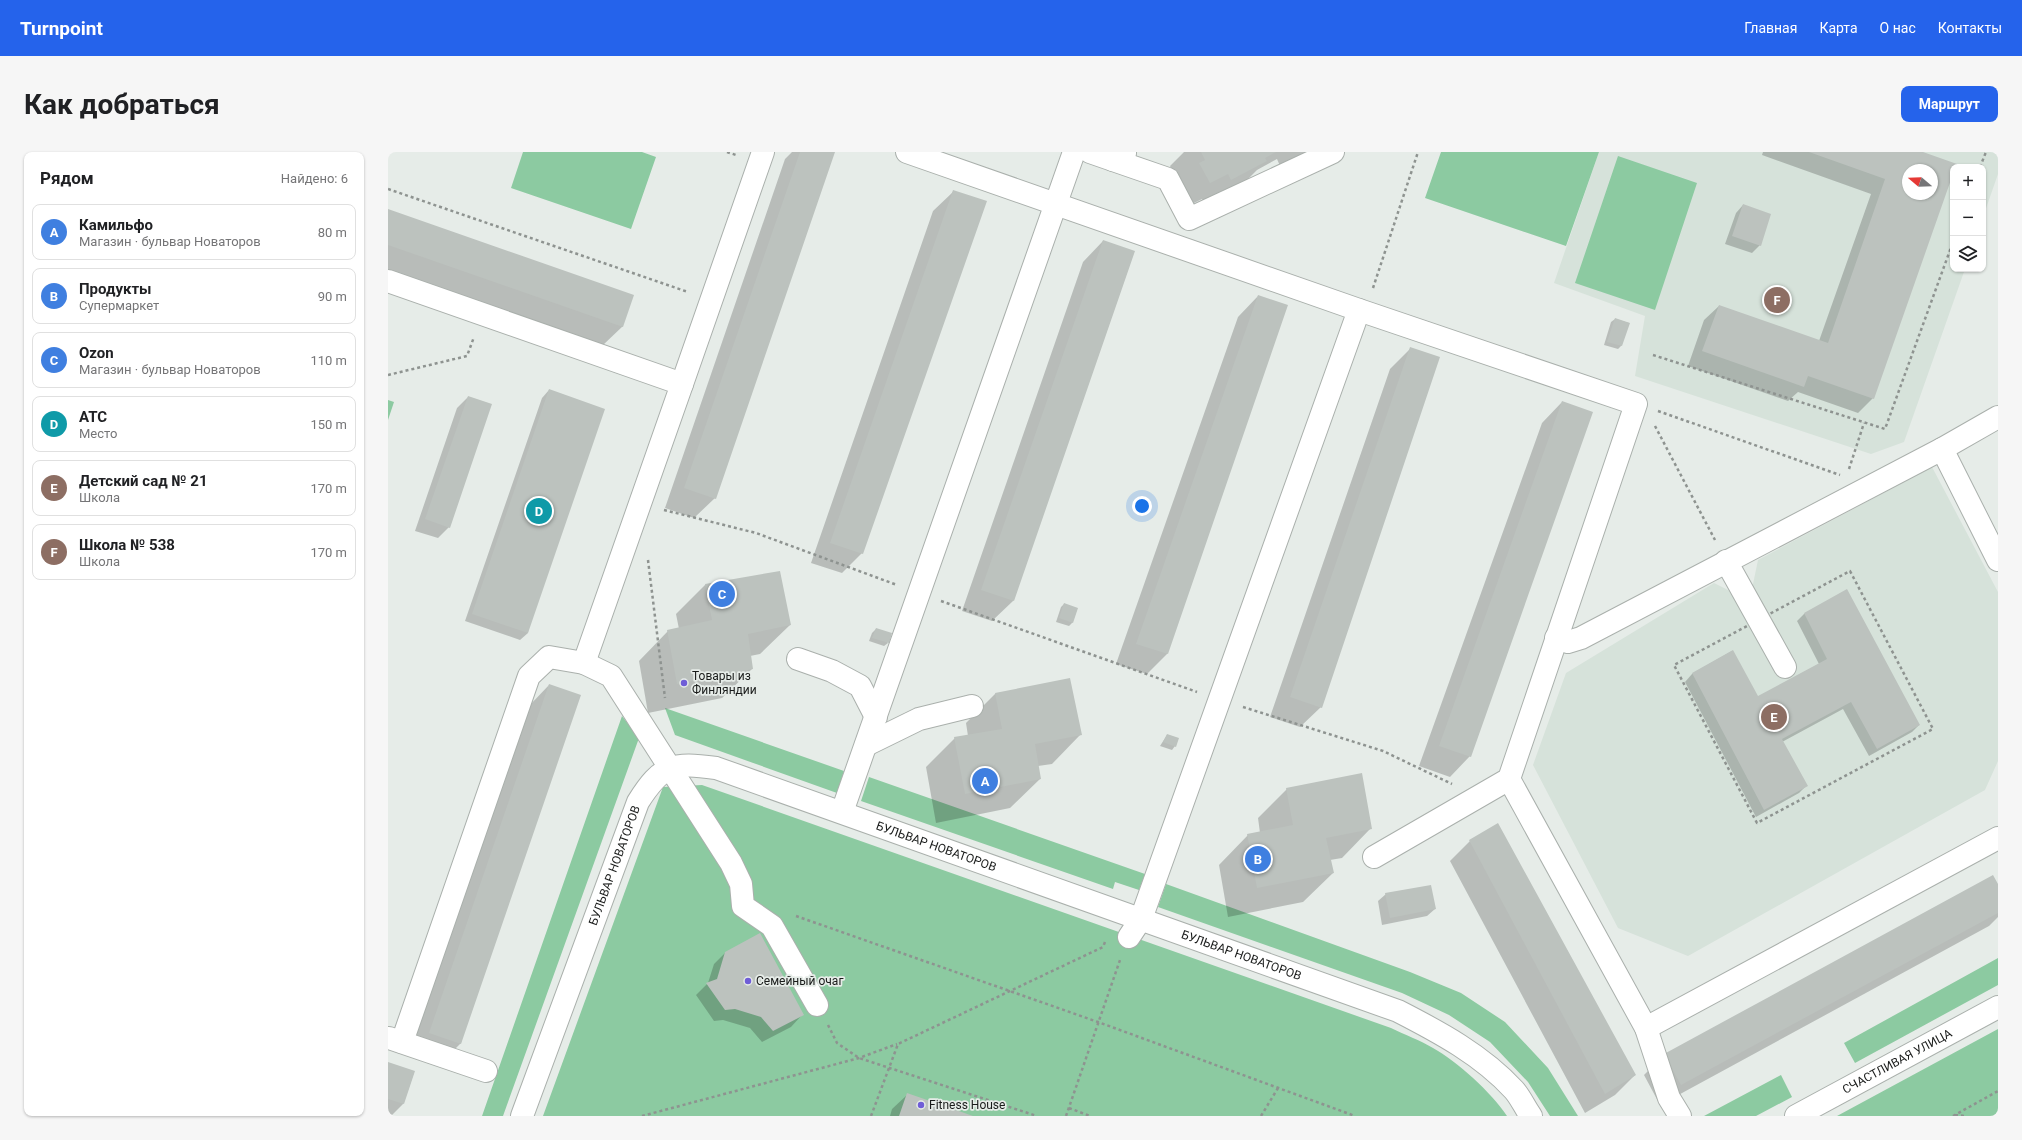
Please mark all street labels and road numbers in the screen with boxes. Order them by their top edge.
street label: БУЛЬВАР НОВАТОРОВ [586,804,643,927]
street label: БУЛЬВАР НОВАТОРОВ [874,819,998,874]
street label: БУЛЬВАР НОВАТОРОВ [1179,927,1303,983]
street label: СЧАСТЛИВАЯ УЛИЦА [1840,1026,1955,1097]

